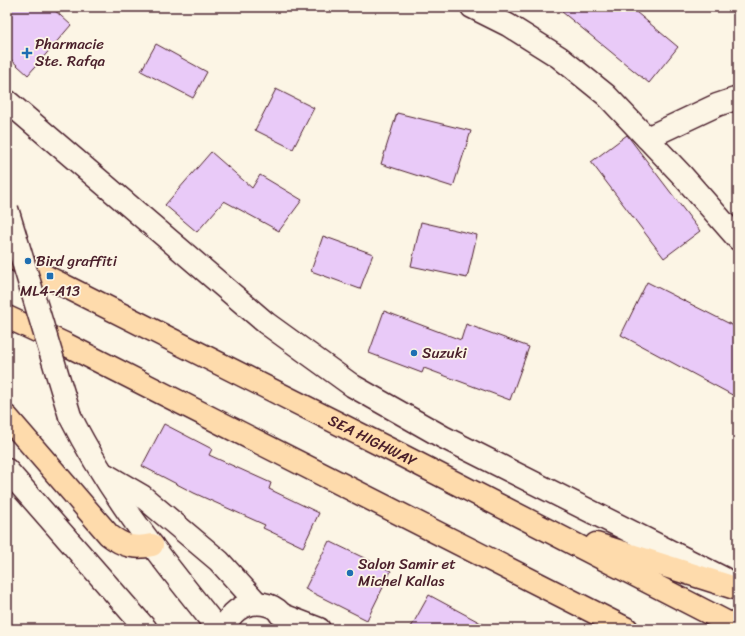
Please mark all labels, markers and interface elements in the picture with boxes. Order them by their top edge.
place label: Pharmacie Ste. Rafqa [35,31,106,74]
marker: Pharmacie Ste. Rafqa [22,48,32,58]
place label: Bird graffiti [36,248,118,274]
marker: Bird graffiti [23,256,33,266]
marker: ML4-A13 [45,271,55,281]
place label: ML4-A13 [20,278,80,304]
place label: Suzuki [422,340,468,366]
marker: Suzuki [409,348,419,358]
street label: SEA HIGHWAY [324,407,422,474]
place label: Salon Samir et Michel Kallas [358,551,456,594]
marker: Salon Samir et Michel Kallas [345,568,355,578]

